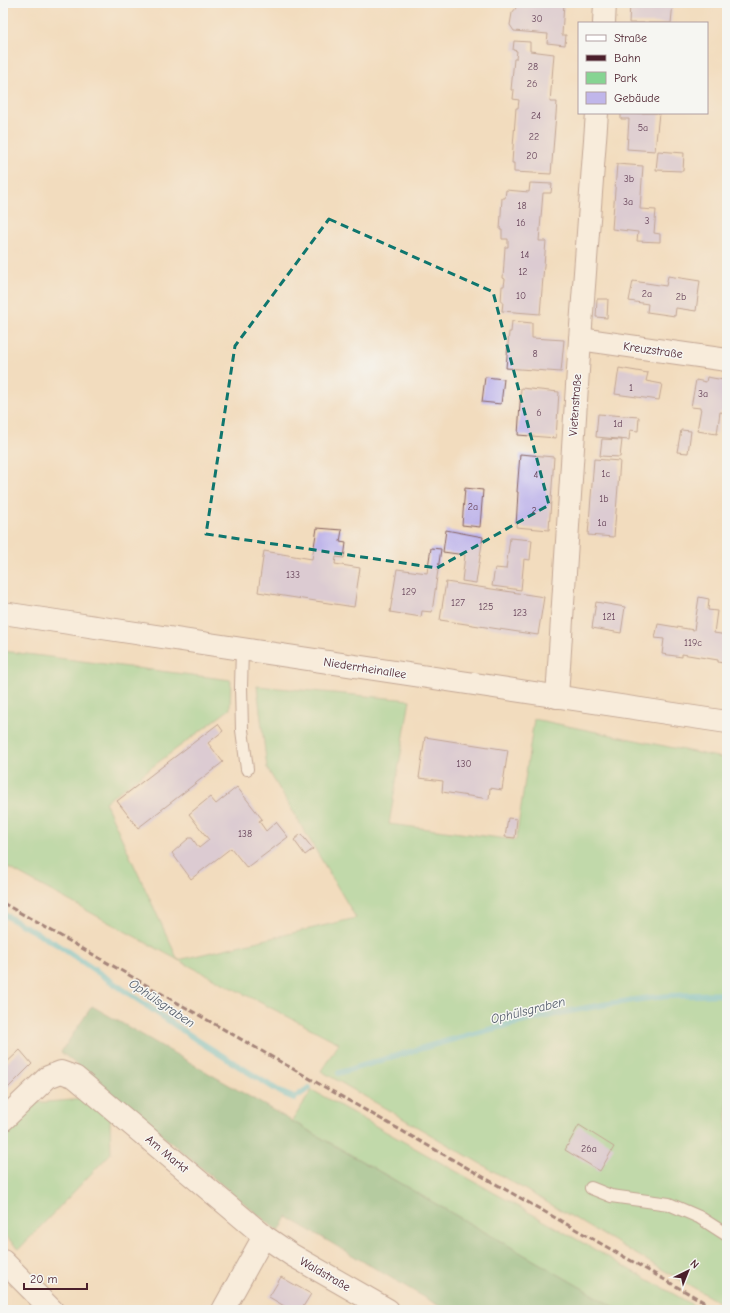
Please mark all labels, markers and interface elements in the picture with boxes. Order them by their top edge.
house number: 30 [531,13,543,25]
legend [578,22,708,114]
text: Straße [614,31,647,45]
text: Bahn [614,51,641,65]
house number: 28 [528,61,538,73]
text: Park [614,71,637,85]
house number: 26 [527,78,537,90]
text: Gebäude [614,91,660,105]
house number: 24 [531,110,541,122]
house number: 5a [638,122,648,134]
house number: 22 [529,131,539,143]
house number: 20 [526,150,538,162]
house number: 3b [624,173,634,185]
house number: 3a [623,196,633,208]
house number: 18 [517,200,527,212]
house number: 3 [644,215,650,227]
house number: 16 [516,217,526,229]
house number: 14 [521,249,530,261]
house number: 12 [518,266,528,278]
house number: 2a [642,288,652,300]
house number: 10 [516,290,526,302]
house number: 2b [676,291,686,303]
street label: Kreuzstraße [622,339,684,361]
house number: 8 [532,348,538,360]
street label: Vietenstraße [566,373,584,437]
house number: 1 [629,382,633,394]
house number: 3a [698,388,708,400]
house number: 6 [536,407,542,419]
house number: 1d [613,418,623,430]
house number: 1c [602,468,611,480]
house number: 4 [534,469,539,481]
house number: 1b [599,493,609,505]
house number: 2a [468,501,478,513]
house number: 2 [531,505,537,517]
house number: 1a [597,517,607,529]
house number: 133 [286,569,300,581]
house number: 129 [402,586,416,598]
house number: 127 [451,597,465,609]
house number: 125 [479,601,493,613]
house number: 123 [513,607,527,619]
house number: 121 [602,611,616,623]
house number: 119c [684,637,702,649]
street label: Niederrheinallee [323,655,407,681]
house number: 130 [456,758,472,770]
house number: 138 [238,828,252,840]
water label: Ophülsgraben [126,975,198,1031]
water label: Ophülsgraben [489,994,567,1026]
street label: Am Markt [143,1132,192,1176]
house number: 26a [581,1143,597,1155]
north arrow [668,1251,708,1291]
street label: Waldstraße [297,1254,353,1294]
text: N [687,1257,702,1271]
scale bar [24,1265,87,1291]
text: 20 m [30,1272,58,1286]

